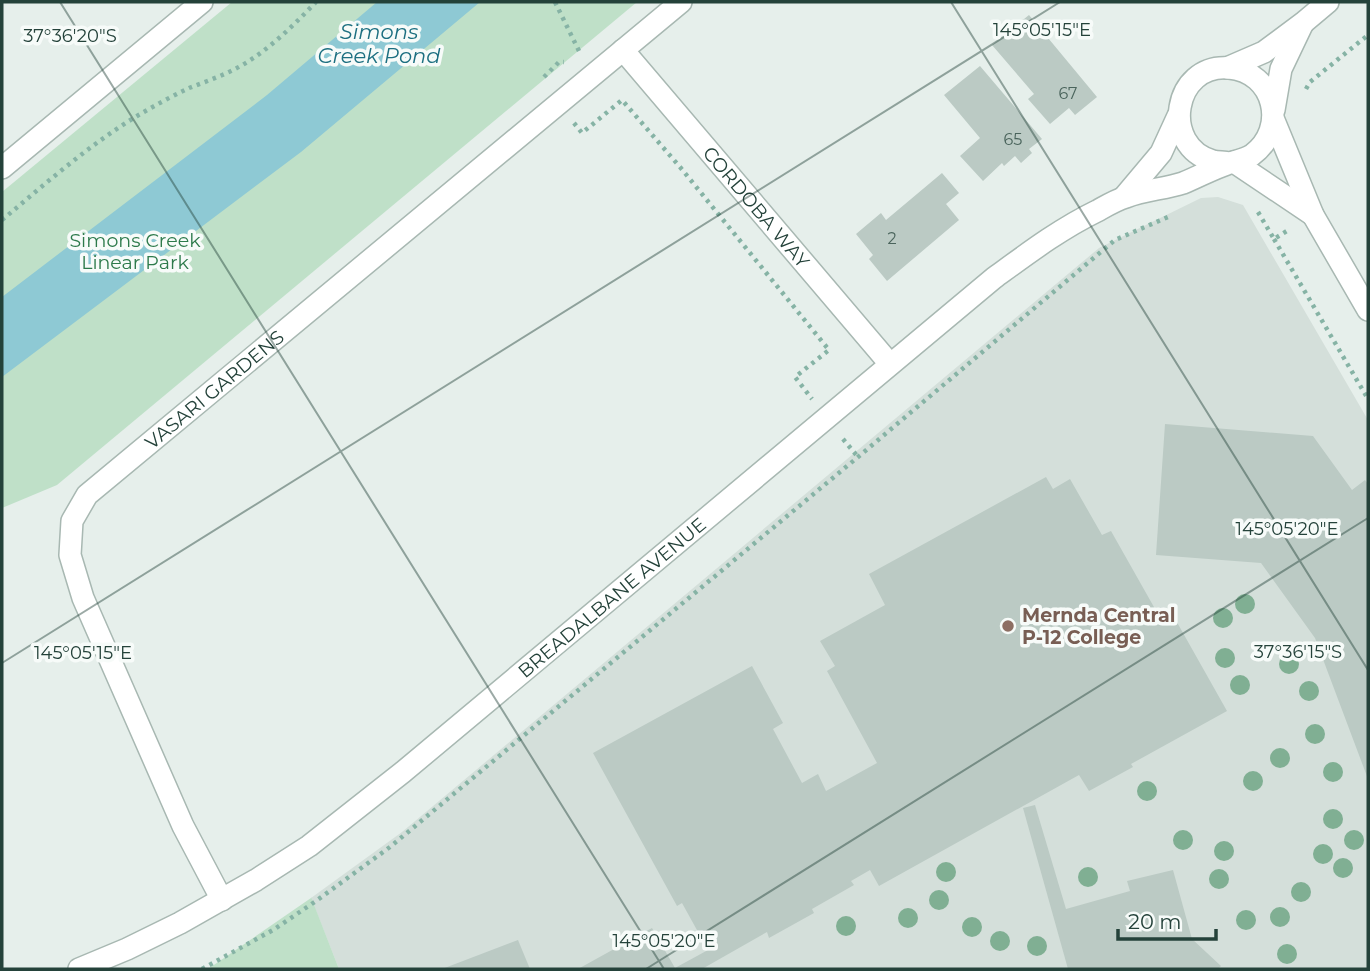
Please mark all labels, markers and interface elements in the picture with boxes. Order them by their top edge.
water label: Simons Creek Pond [317,19,441,68]
text: 145°05'15"E [993,19,1091,41]
text: 37°36'20"S [23,25,117,47]
house number: 67 [1058,84,1078,103]
house number: 65 [1004,130,1022,149]
street label: CORDOBA WAY [698,141,815,273]
park label: Simons Creek Linear Park [69,229,201,274]
house number: 2 [887,229,897,248]
street label: VASARI GARDENS [140,325,288,454]
street label: BREADALBANE AVENUE [513,512,710,683]
text: 145°05'20"E [1235,518,1339,540]
place label: Mernda Central P-12 College [1022,604,1175,649]
marker: Mernda Central P-12 College [1000,618,1016,634]
text: 37°36'15"S [1254,641,1342,663]
text: 145°05'15"E [34,642,132,664]
scale bar [1118,898,1216,942]
text: 20 m [1128,909,1182,934]
text: 145°05'20"E [612,930,716,952]

